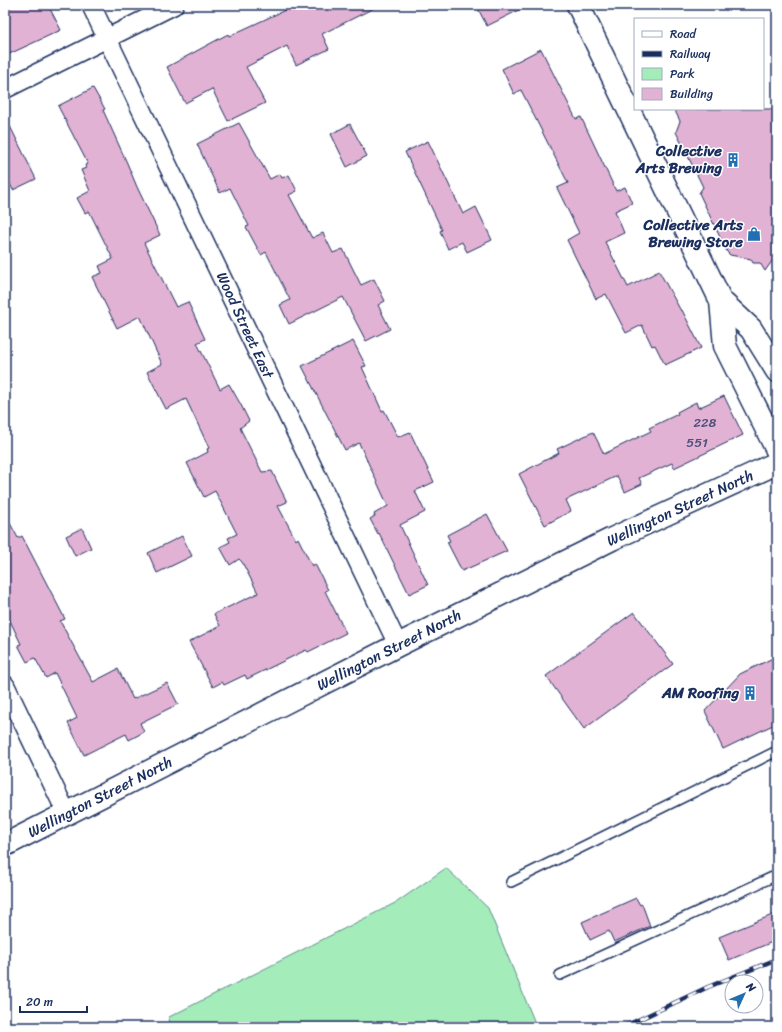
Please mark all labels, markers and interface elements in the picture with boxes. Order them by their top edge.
legend [634,18,764,110]
text: Road [670,23,697,45]
text: Railway [670,43,711,65]
text: Park [670,63,695,85]
text: Building [670,83,713,105]
place label: Collective Arts Brewing [635,138,722,181]
building icon: Collective Arts Brewing [725,152,741,168]
place label: Collective Arts Brewing Store [643,212,744,255]
shop icon: Collective Arts Brewing Store [746,226,762,242]
street label: Wood Street East [209,267,281,383]
house number: 228 [694,411,717,434]
house number: 551 [686,431,708,454]
street label: Wellington Street North [602,462,758,554]
street label: Wellington Street North [312,602,466,698]
place label: AM Roofing [661,680,739,706]
building icon: AM Roofing [742,685,758,701]
street label: Wellington Street North [23,749,177,845]
north arrow [724,974,764,1014]
text: N [741,977,761,997]
scale bar [20,988,87,1014]
text: 20 m [26,991,53,1013]

